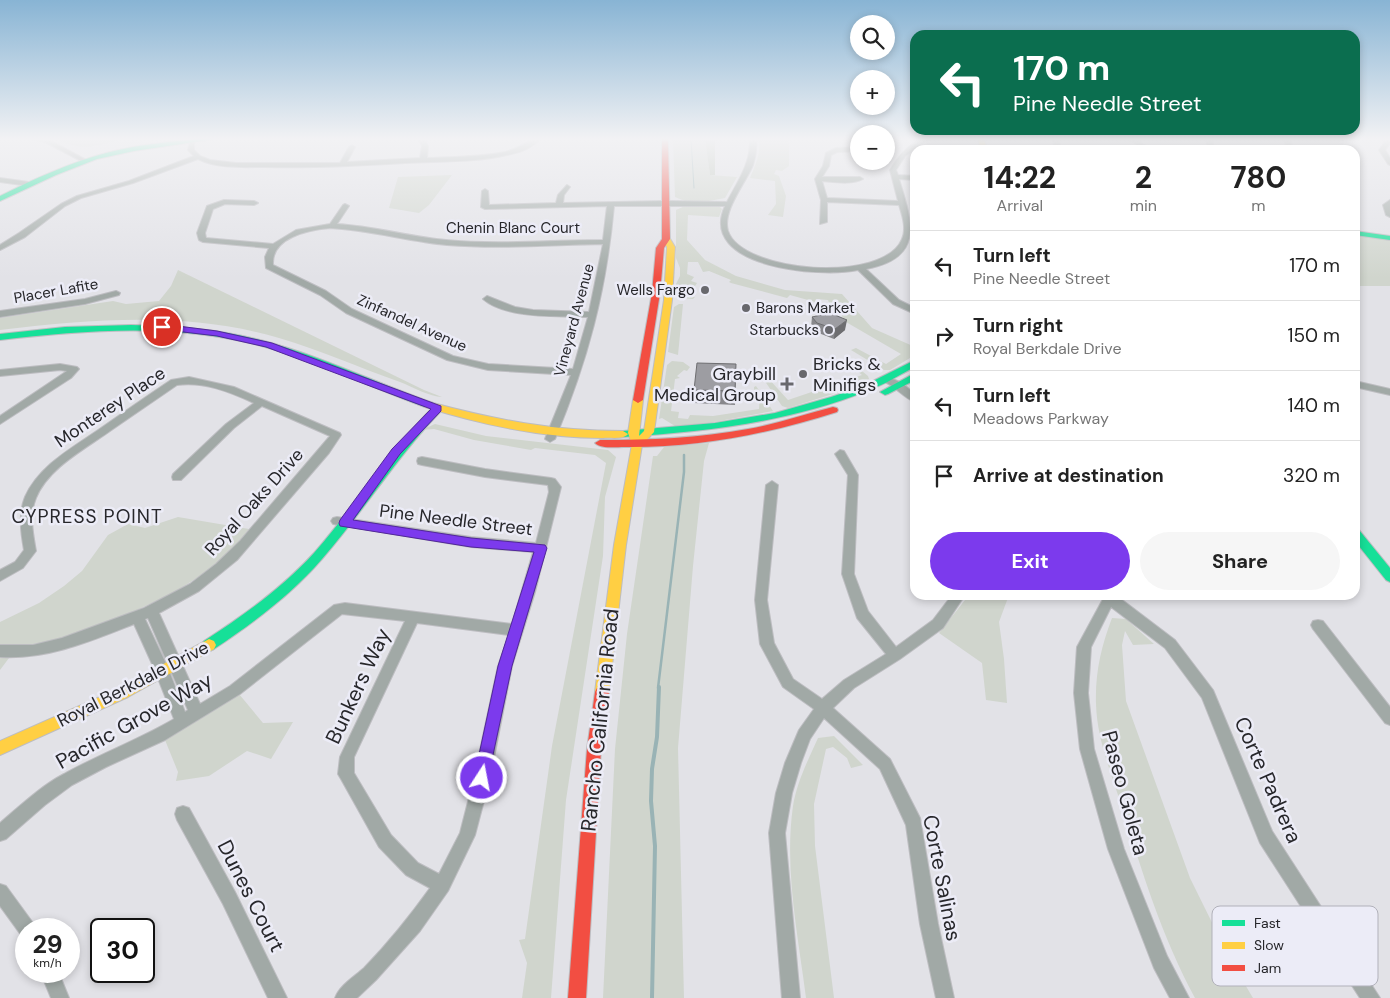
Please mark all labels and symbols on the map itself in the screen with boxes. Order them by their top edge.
street label: Chenin Blanc Court [446,218,580,238]
street label: Vineyard Avenue [549,261,599,379]
street label: Placer Lafite [12,274,100,308]
place label: Wells Fargo [617,280,695,300]
marker: Wells Fargo [699,284,711,296]
street label: Zinfandel Avenue [354,290,470,356]
place label: Barons Market [756,298,855,318]
marker: Barons Market [740,302,752,314]
pin [141,306,183,348]
place label: Starbucks [749,320,819,340]
marker: Starbucks [823,324,835,336]
place label: Bricks & Minifigs [813,352,881,397]
street label: Monterey Place [50,361,170,453]
place label: Graybill Medical Group [654,362,776,407]
marker: Bricks & Minifigs [797,368,809,380]
marker: Graybill Medical Group [780,377,794,391]
street label: Royal Oaks Drive [199,443,309,561]
street label: Pine Needle Street [378,499,534,541]
district label: CYPRESS POINT [11,504,163,529]
street label: Rancho California Road [574,607,626,833]
street label: Bunkers Way [319,623,397,748]
street label: Royal Berkdale Drive [53,635,213,733]
street label: Pacific Grove Way [51,666,218,776]
street label: Corte Padrera [1228,712,1308,848]
street label: Paseo Goleta [1095,728,1155,858]
position arrow [455,751,507,803]
street label: Corte Salinas [916,812,968,944]
street label: Dunes Court [211,835,291,957]
legend [1212,906,1378,986]
text: Fast [1254,914,1281,932]
speed limit sign: 30 [90,918,155,983]
text: Slow [1254,936,1284,954]
text: Jam [1254,959,1281,977]

